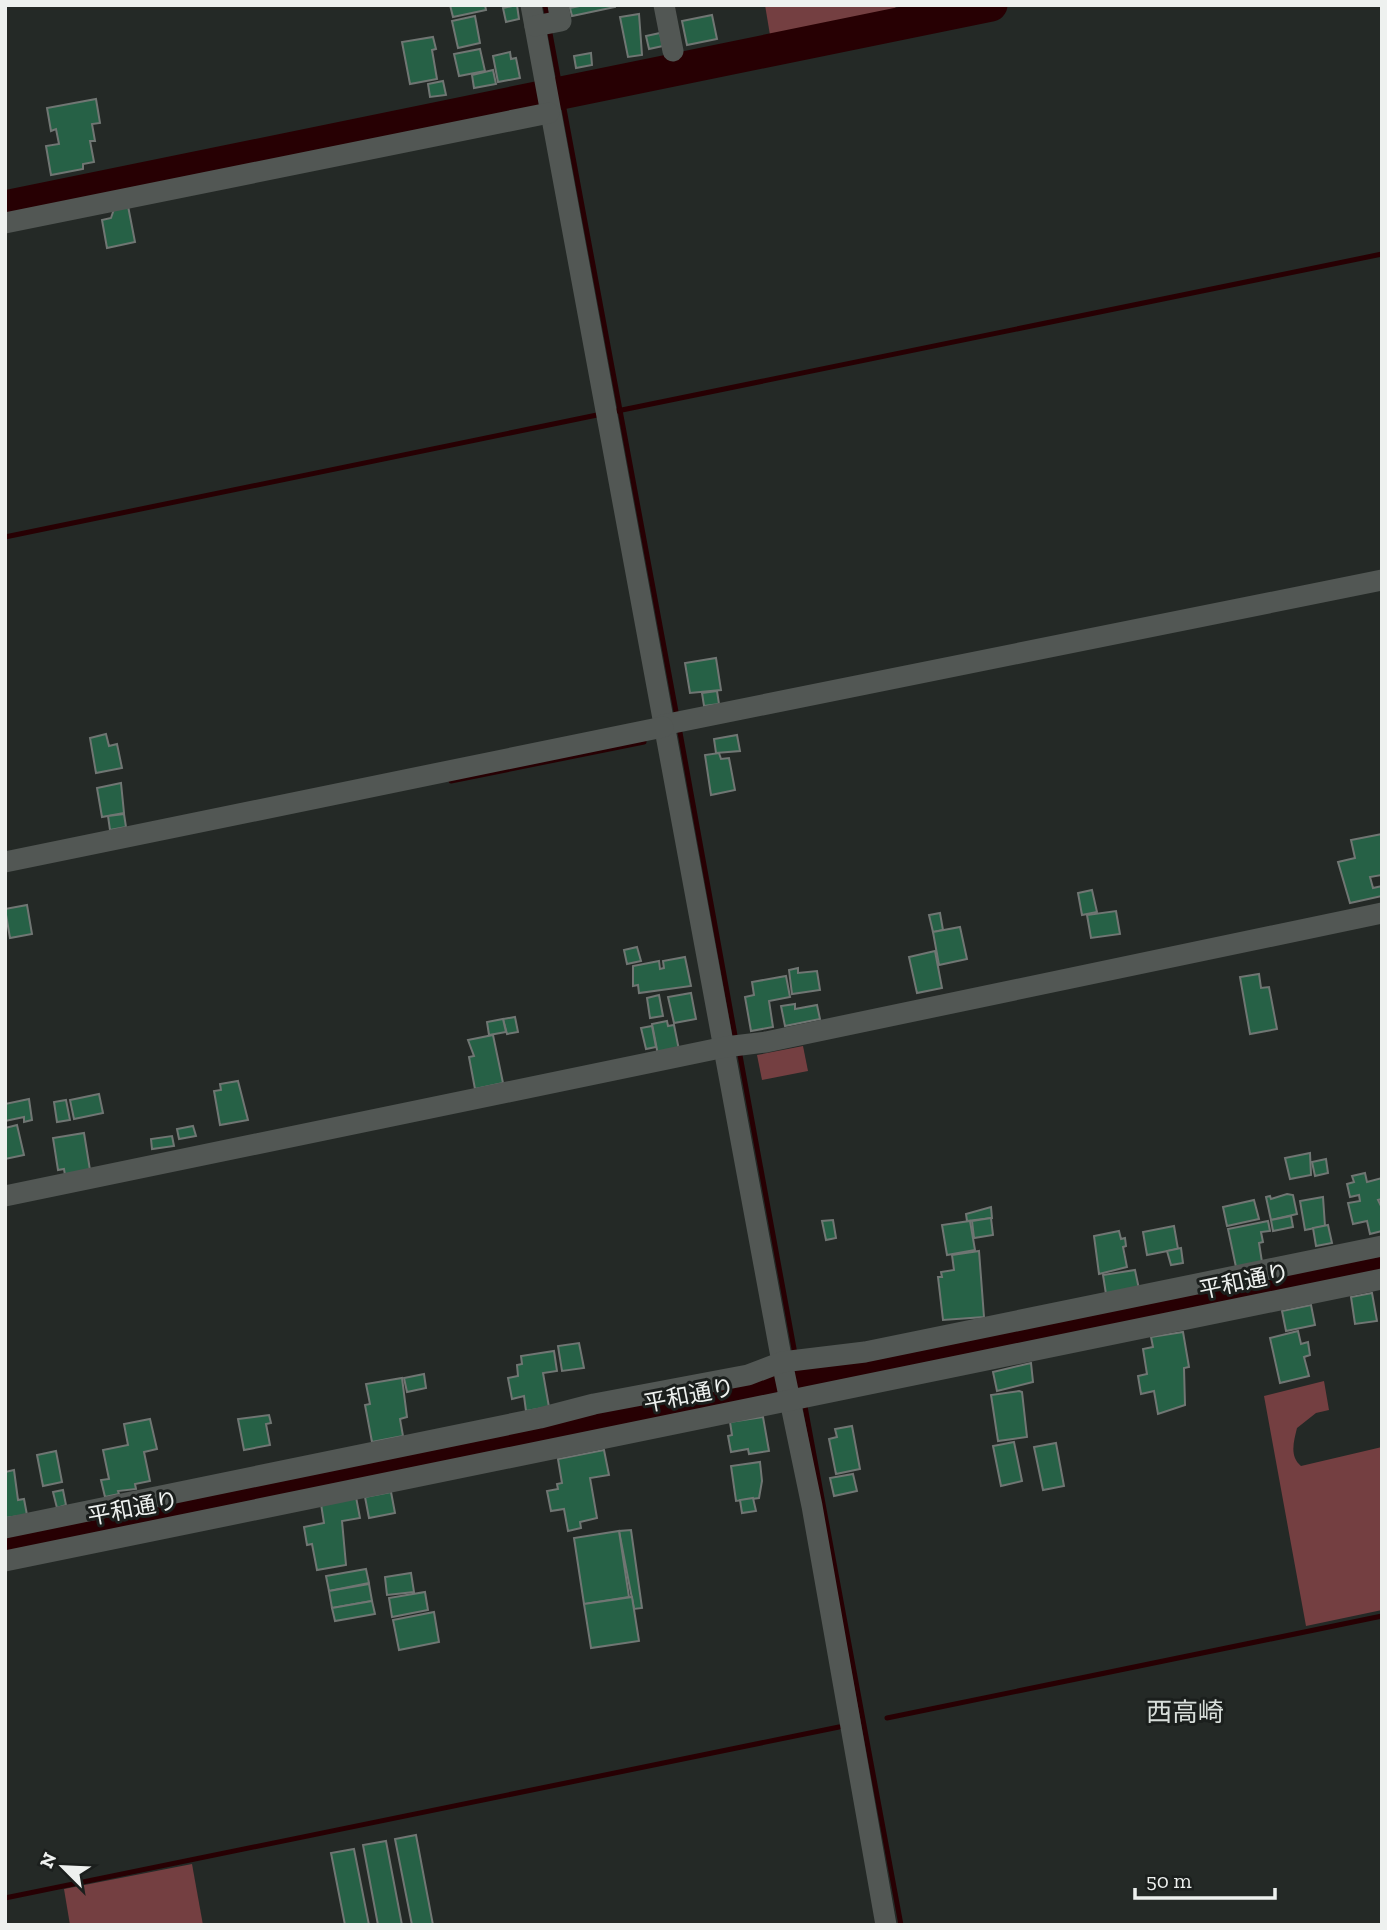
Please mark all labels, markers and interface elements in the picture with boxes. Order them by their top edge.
street label: 平和通り [1196,1258,1292,1304]
street label: 平和通り [641,1372,737,1418]
street label: 平和通り [85,1485,181,1531]
district label: 西高崎 [1146,1696,1224,1728]
north arrow [28,1832,98,1902]
text: N [34,1849,61,1872]
scale bar [1135,1856,1275,1900]
text: 50 m [1146,1868,1192,1893]

